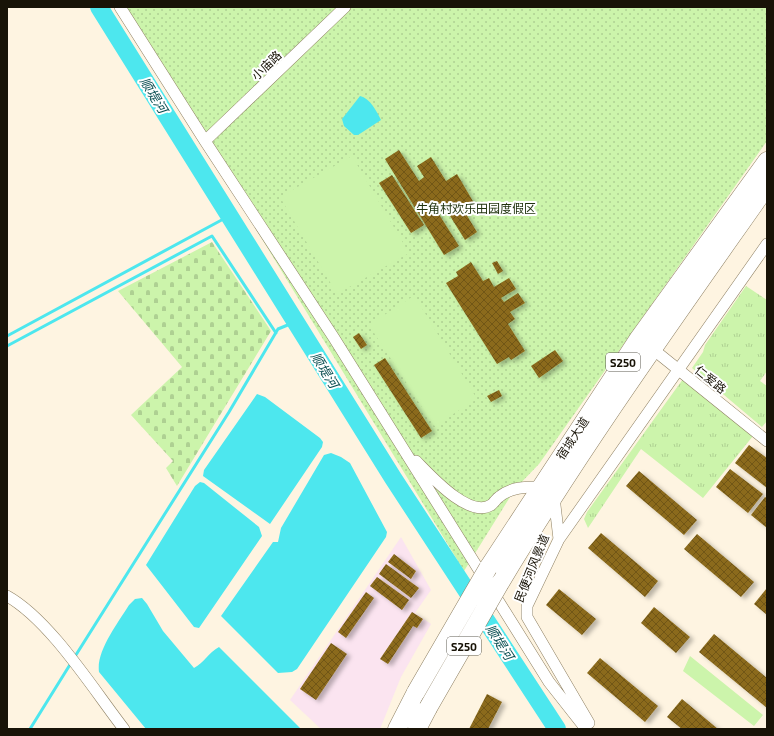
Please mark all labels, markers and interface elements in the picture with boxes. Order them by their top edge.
street label: 小庙路 [248,47,284,83]
water label: 顺堤河 [137,74,173,118]
park label: 牛角村欢乐田园度假区 [416,201,536,215]
water label: 顺堤河 [308,349,344,393]
road number: S250 [606,353,640,371]
street label: 仁爱路 [693,362,729,396]
street label: 宿城大道 [553,414,591,462]
street label: 民便河风景道 [511,532,551,604]
water label: 顺堤河 [483,621,519,665]
road number: S250 [447,637,481,655]

